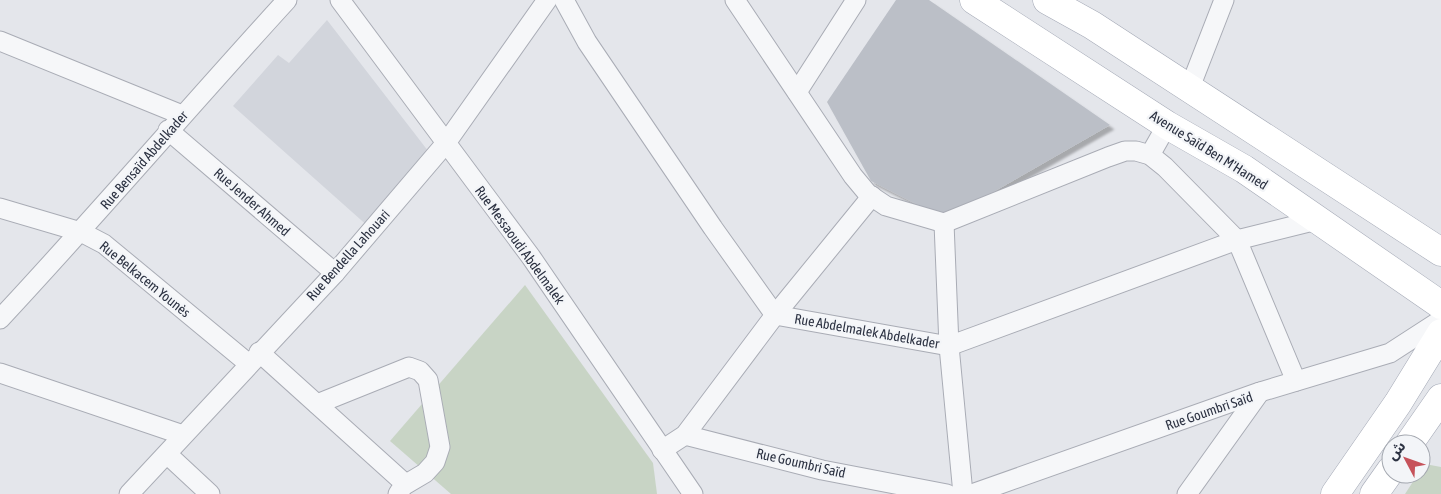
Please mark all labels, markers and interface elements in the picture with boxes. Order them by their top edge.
street label: Rue Bensaïd Abdelkader [97,107,192,212]
street label: Avenue Saïd Ben M'Hamed [1147,107,1271,193]
street label: Rue Jender Ahmed [211,165,293,239]
street label: Rue Messaoudi Abdelmalek [472,183,568,307]
street label: Rue Bendella Lahouari [303,206,393,304]
street label: Rue Belkacem Younès [97,238,194,320]
street label: Rue Abdelmalek Abdelkader [793,310,942,352]
street label: Rue Goumbri Saïd [1163,389,1255,433]
north arrow [1381,434,1431,484]
text: ش [1384,438,1409,463]
street label: Rue Goumbri Saïd [755,445,847,481]

